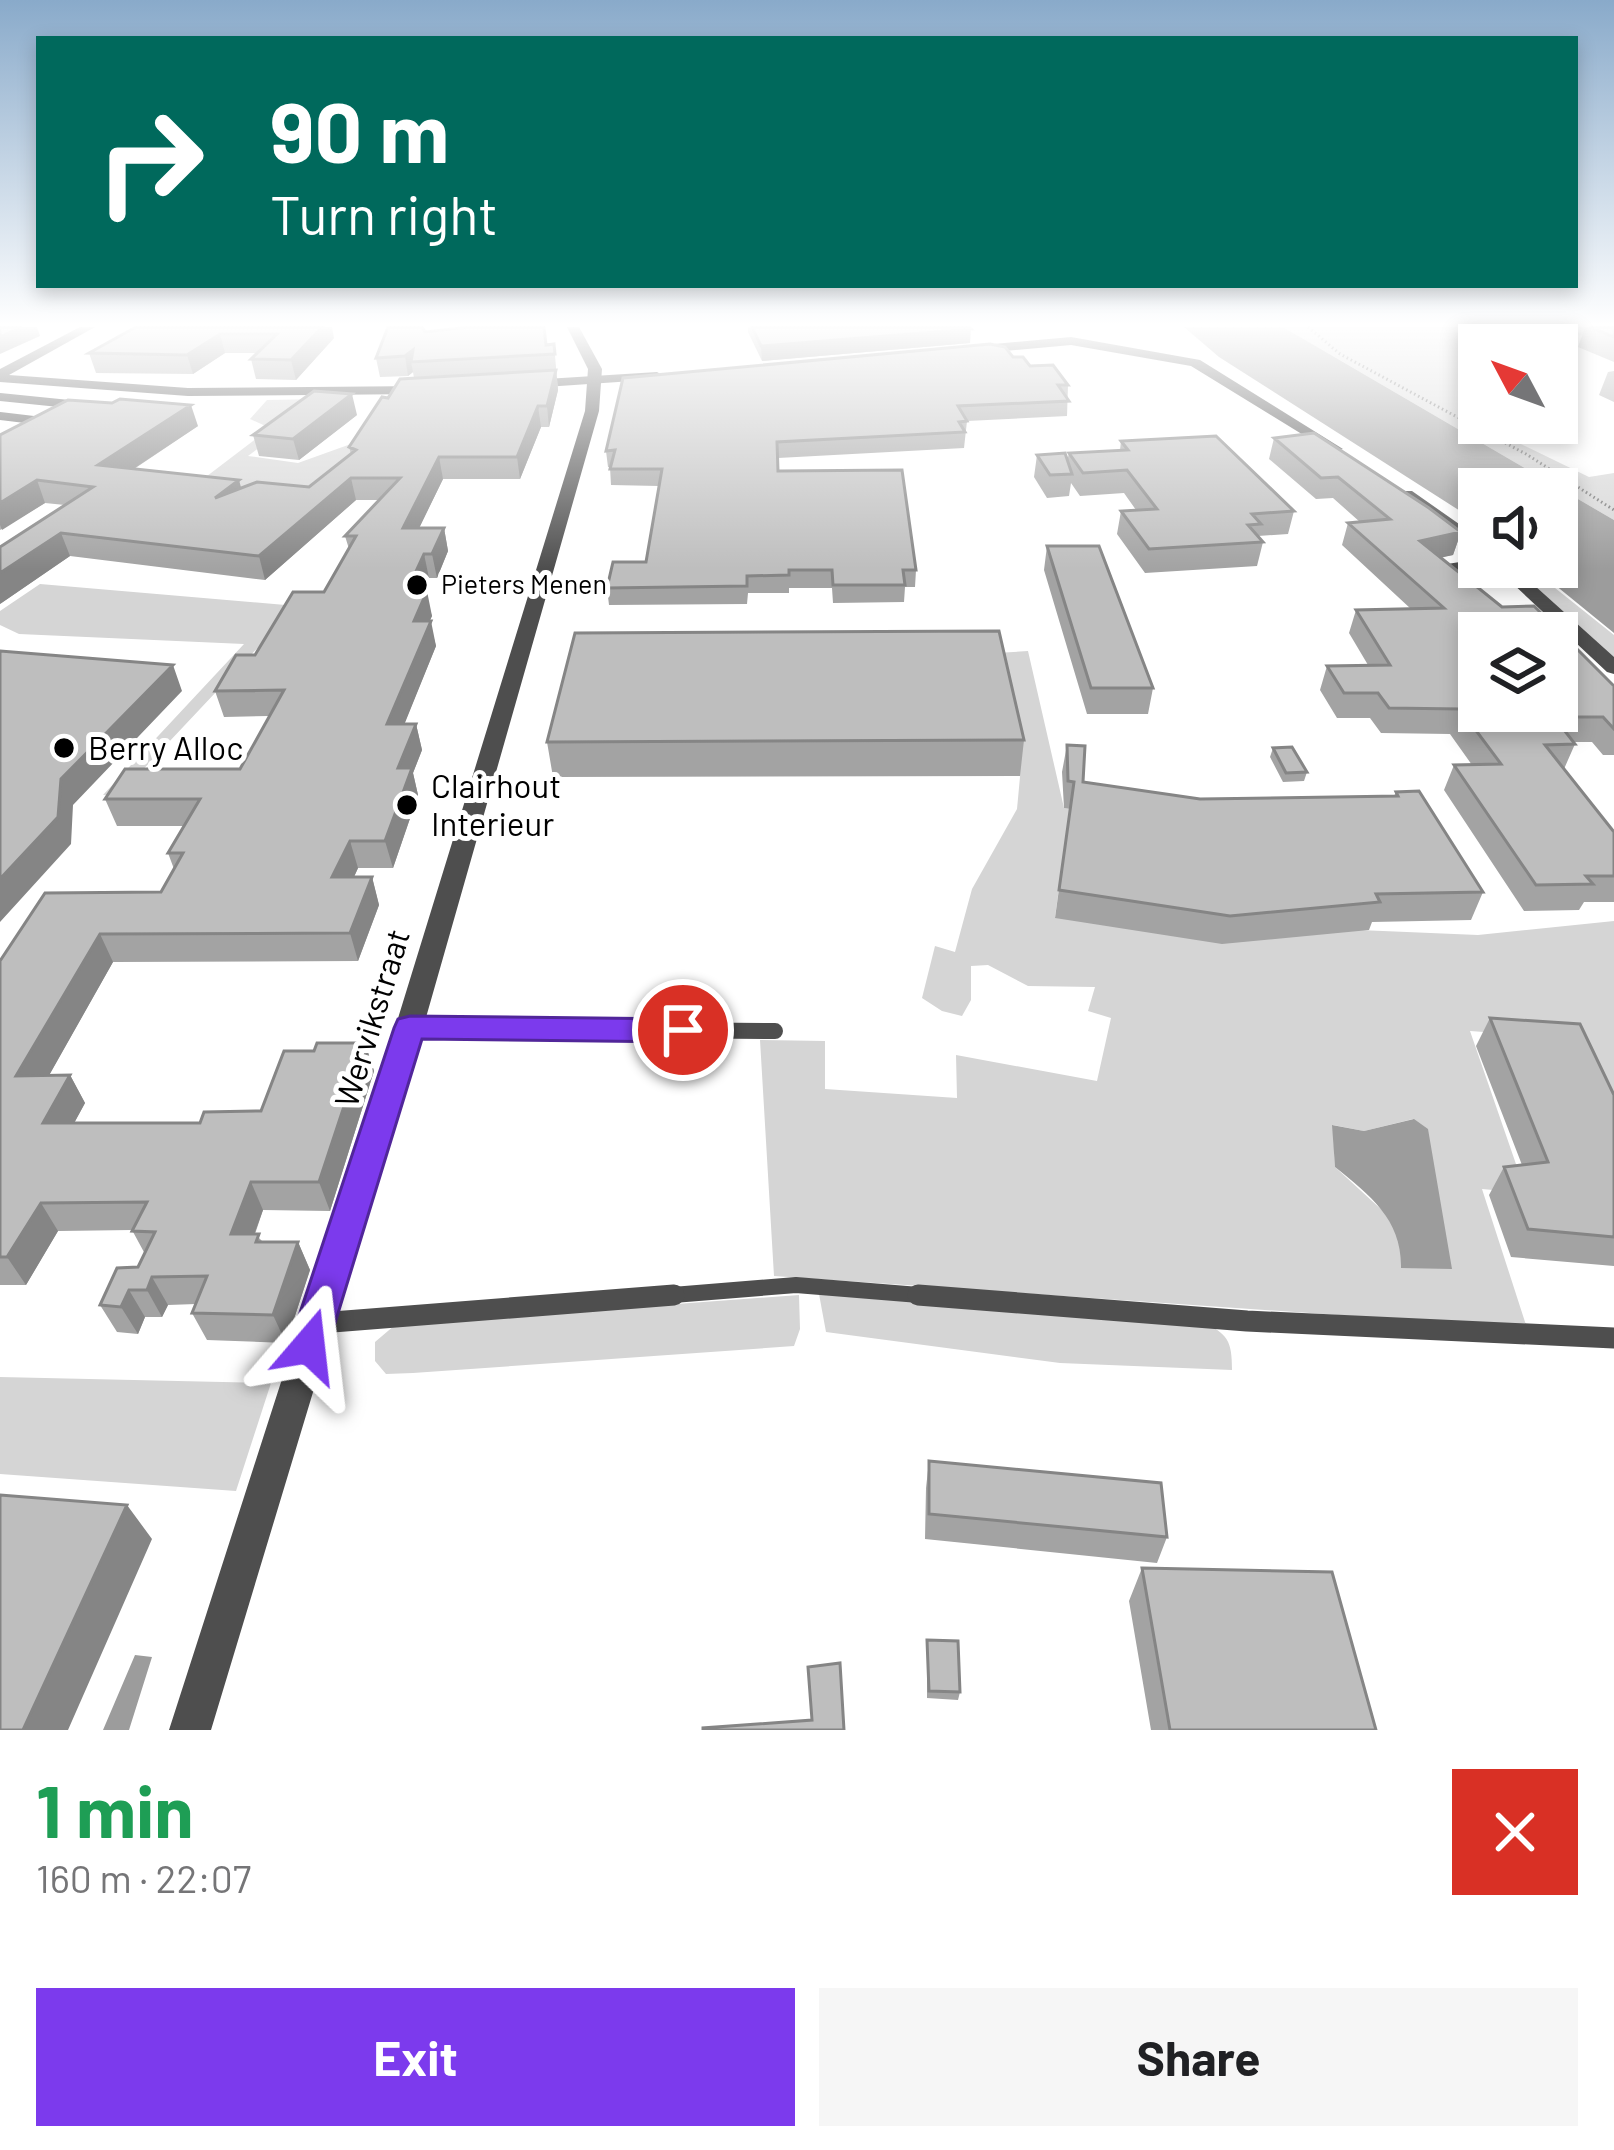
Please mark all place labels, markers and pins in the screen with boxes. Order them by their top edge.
place label: Pieters Menen [441,567,607,599]
marker: Pieters Menen [404,572,430,598]
place label: Berry Alloc [88,727,243,767]
marker: Berry Alloc [51,735,77,761]
place label: Clairhout Interieur [431,765,561,843]
marker: Clairhout Interieur [394,792,420,818]
pin [632,979,734,1081]

